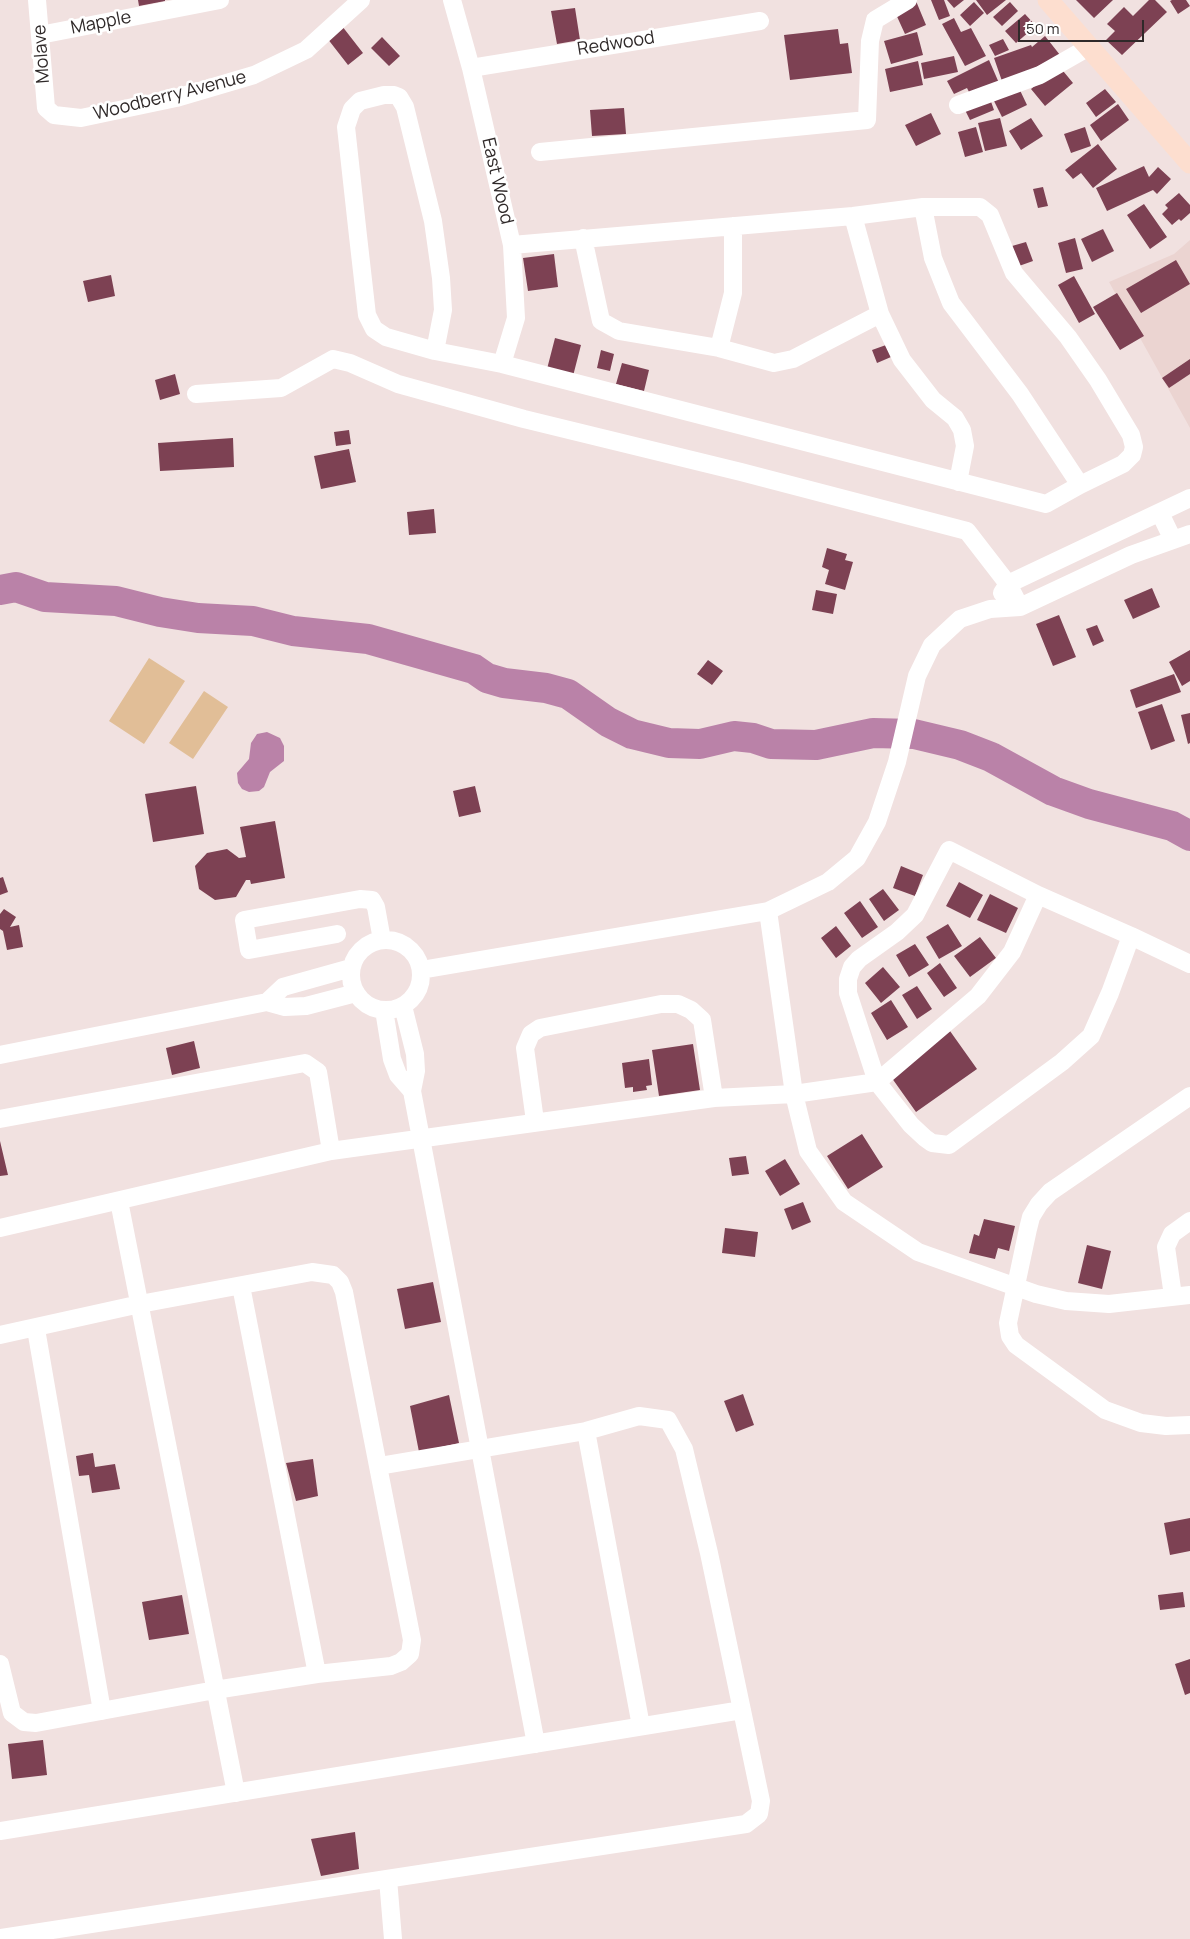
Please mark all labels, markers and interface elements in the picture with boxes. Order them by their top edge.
street label: Mapple [69,7,133,39]
scale bar [1020,10,1146,42]
text: 50 m [1026,18,1060,39]
street label: Molave [29,24,55,84]
street label: Redwood [576,27,656,61]
street label: Woodberry Avenue [91,67,249,125]
street label: East Wood [477,136,517,226]

